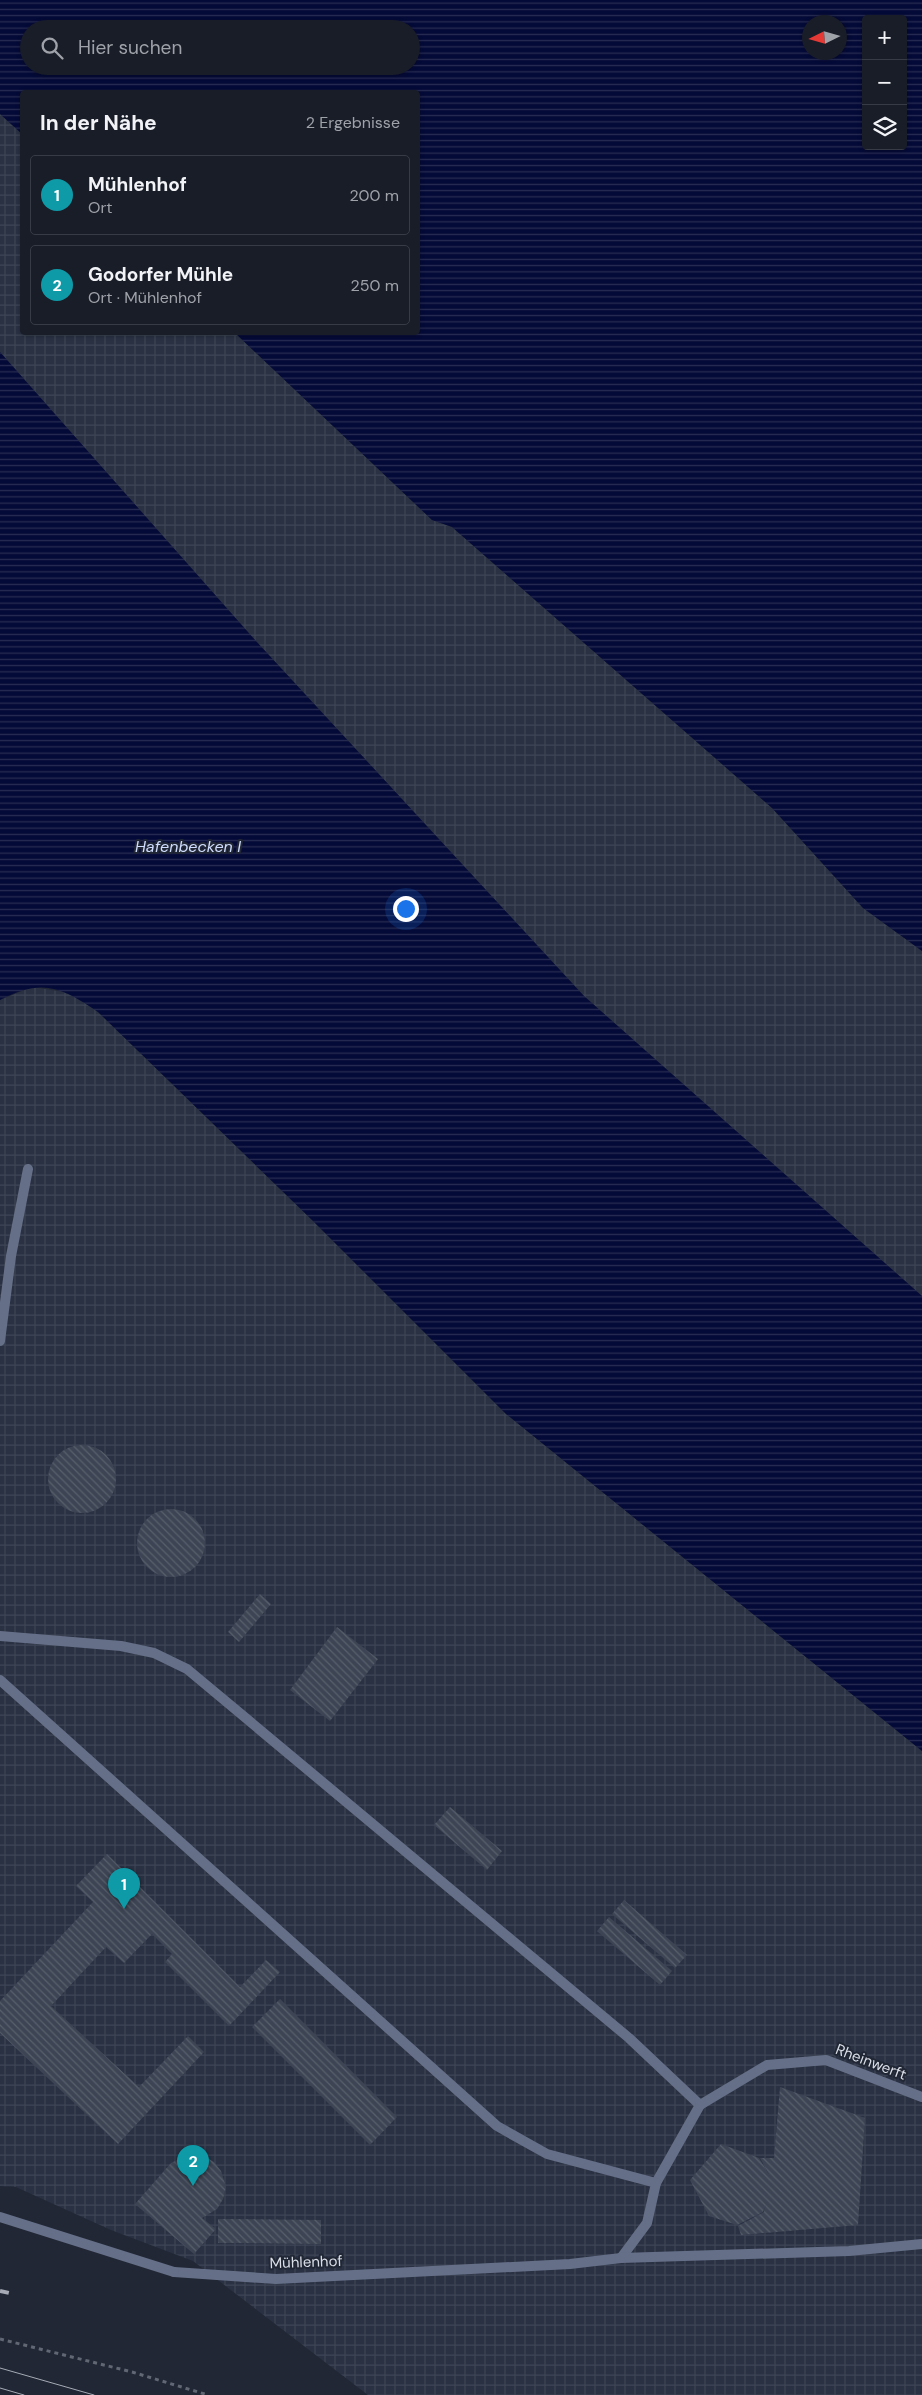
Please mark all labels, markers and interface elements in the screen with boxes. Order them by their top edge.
north arrow [802,15,847,60]
map controls [862,15,907,150]
button: + [862,15,907,60]
search box [20,20,420,75]
icon: search [38,34,66,62]
text: Hier suchen [78,35,182,60]
button: − [862,60,907,105]
button: layers [862,105,907,150]
text: In der Nähe [40,109,157,137]
text: 2 Ergebnisse [306,112,400,133]
text: Mühlenhof [88,172,187,197]
text: 1 [54,185,60,206]
text: 200 m [350,185,399,206]
text: Ort [88,197,113,218]
text: Godorfer Mühle [88,262,233,287]
text: 2 [52,275,62,296]
text: 250 m [351,275,399,296]
text: Ort · Mühlenhof [88,287,202,308]
water label: Hafenbecken I [135,836,241,857]
your location [393,896,419,922]
pin: 1 [108,1868,140,1909]
street label: Rheinwerft [833,2039,909,2085]
pin: 2 [177,2145,209,2186]
street label: Mühlenhof [269,2251,343,2273]

